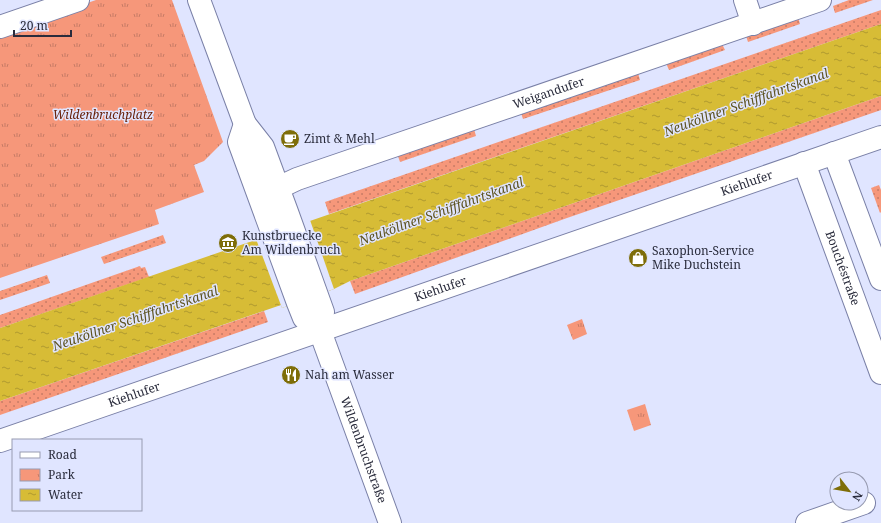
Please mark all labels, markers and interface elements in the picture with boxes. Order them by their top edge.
scale bar [14,12,71,38]
text: 20 m [20,17,48,34]
water label: Neuköllner Schifffahrtskanal [660,64,831,141]
street label: Weigandufer [510,72,587,113]
park label: Wildenbruchplatz [53,106,153,123]
cafe icon: Zimt & Mehl [279,128,301,150]
place label: Zimt & Mehl [304,130,375,147]
street label: Kiehlufer [718,166,775,200]
water label: Neuköllner Schifffahrtskanal [355,173,526,250]
place label: Kunstbruecke Am Wildenbruch [242,227,341,258]
street label: Bouchéstraße [822,228,865,308]
museum icon: Kunstbruecke Am Wildenbruch [217,232,239,254]
place label: Saxophon-Service Mike Duchstein [652,242,754,273]
shop icon: Saxophon-Service Mike Duchstein [627,247,649,269]
street label: Kiehlufer [412,272,469,305]
water label: Neuköllner Schifffahrtskanal [49,281,220,355]
restaurant icon: Nah am Wasser [280,364,302,386]
place label: Nah am Wasser [305,366,395,383]
street label: Kiehlufer [106,377,163,411]
street label: Wildenbruchstraße [337,394,391,505]
legend [12,439,142,511]
text: Road [48,446,78,463]
text: Park [48,466,76,483]
north arrow [829,471,869,511]
text: Water [48,486,83,503]
text: N [849,489,867,504]

